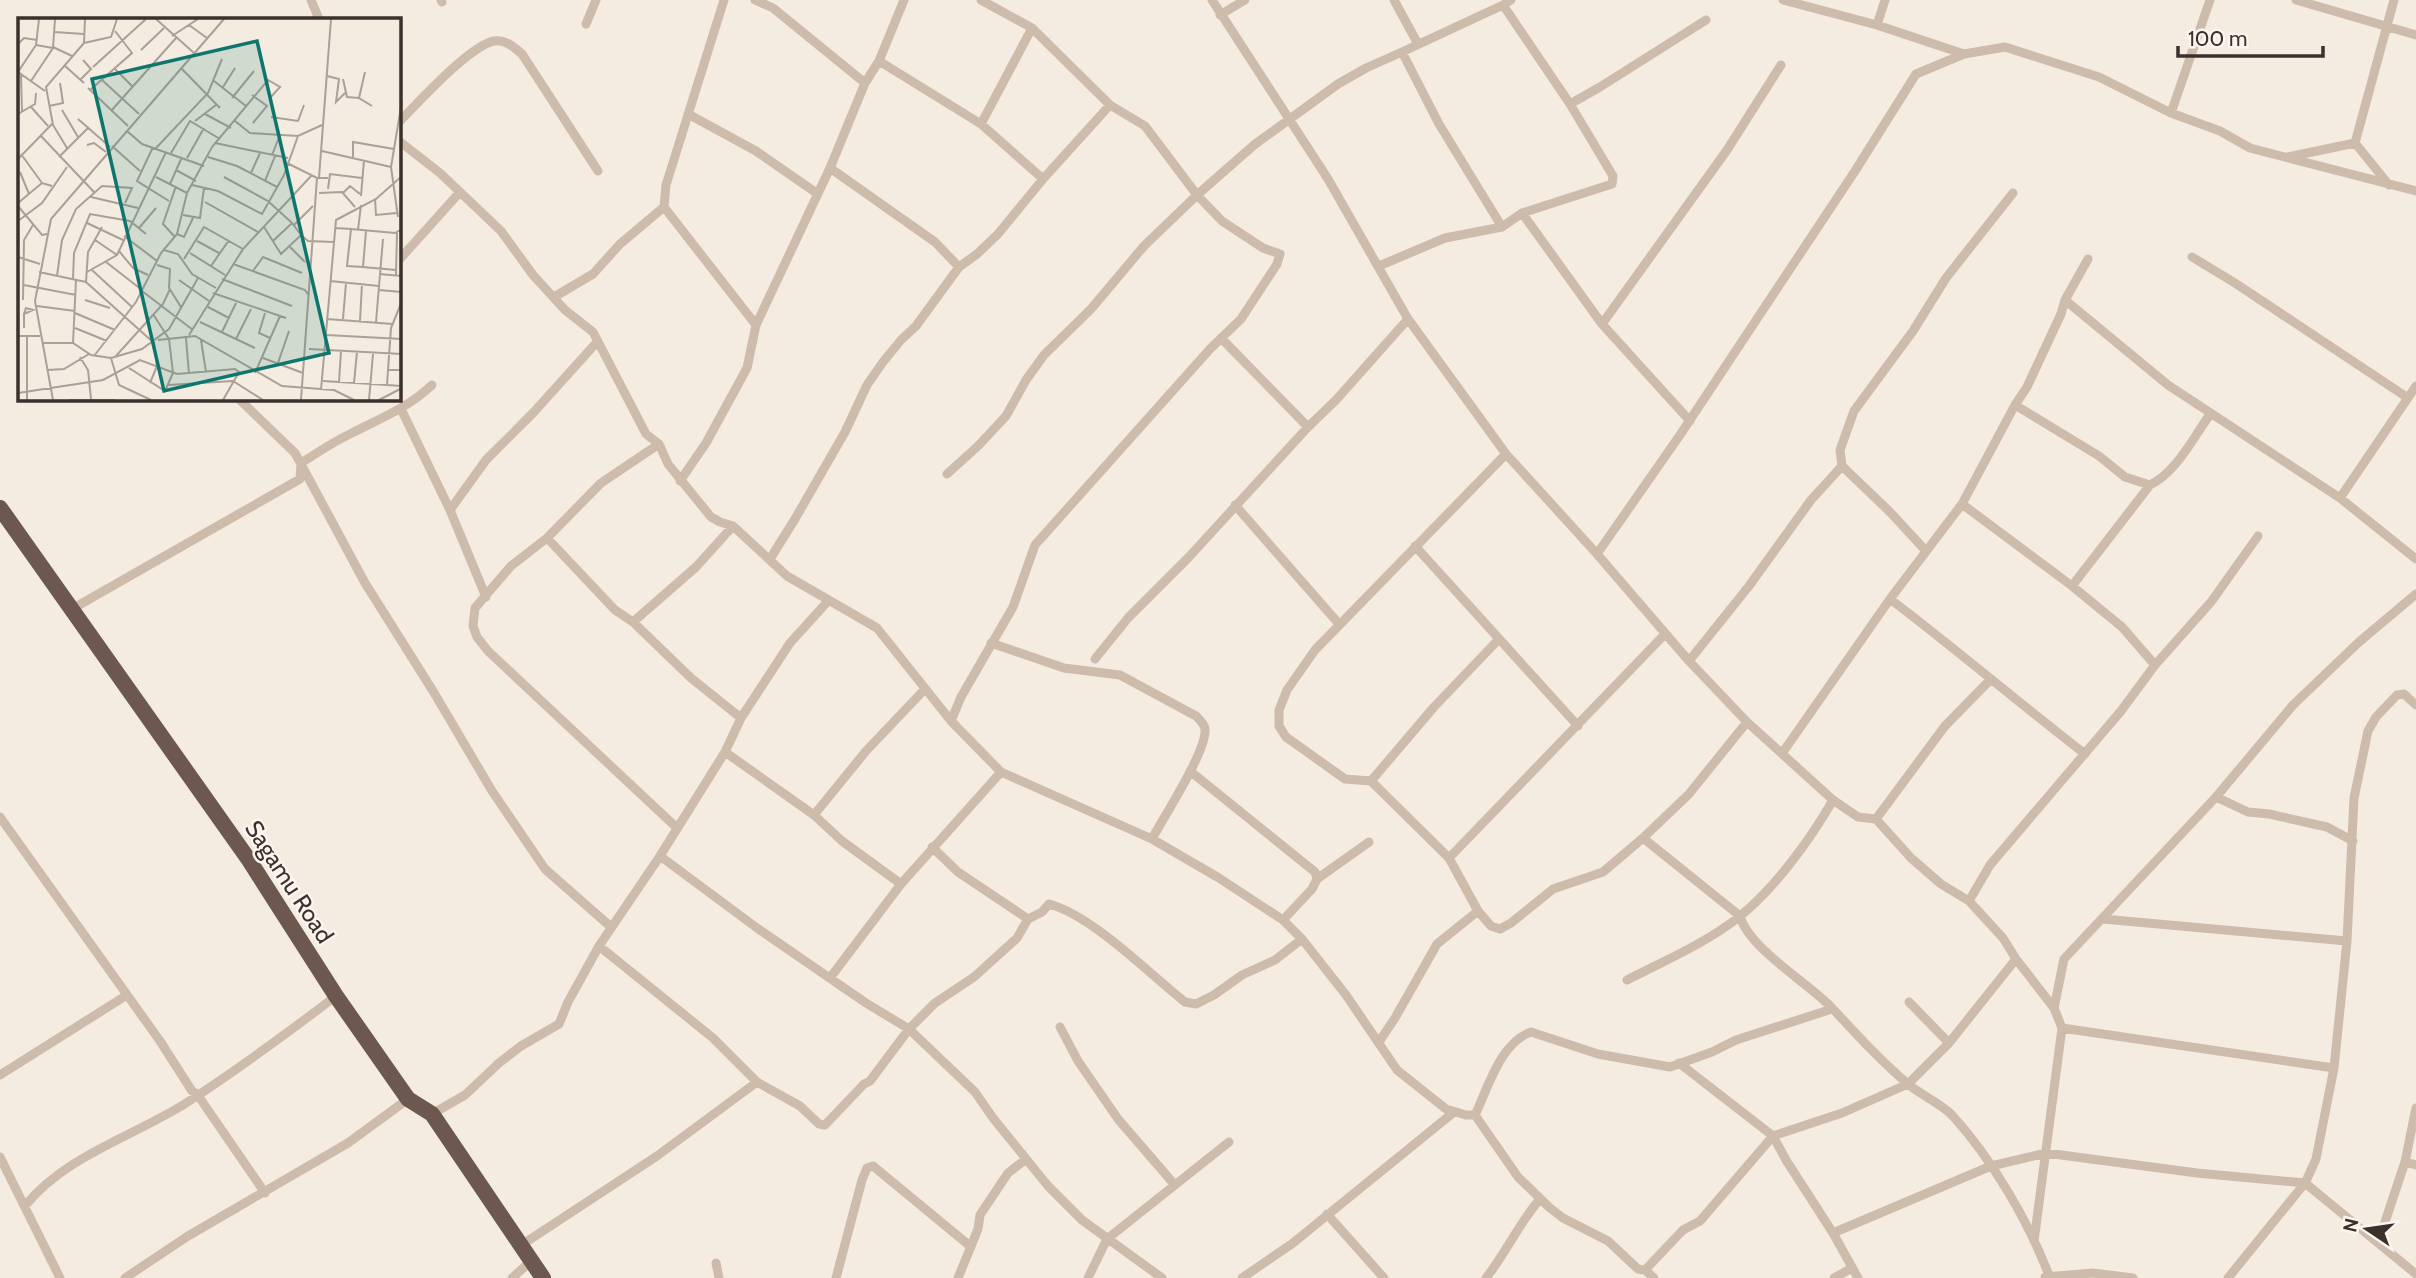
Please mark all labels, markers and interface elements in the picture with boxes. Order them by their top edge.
scale bar [2178,14,2323,58]
inset map [18,18,401,401]
text: 100 m [2188,26,2247,51]
street label: Sagamu Road [239,815,340,948]
north arrow [2332,1194,2402,1264]
text: N [2338,1216,2364,1234]

